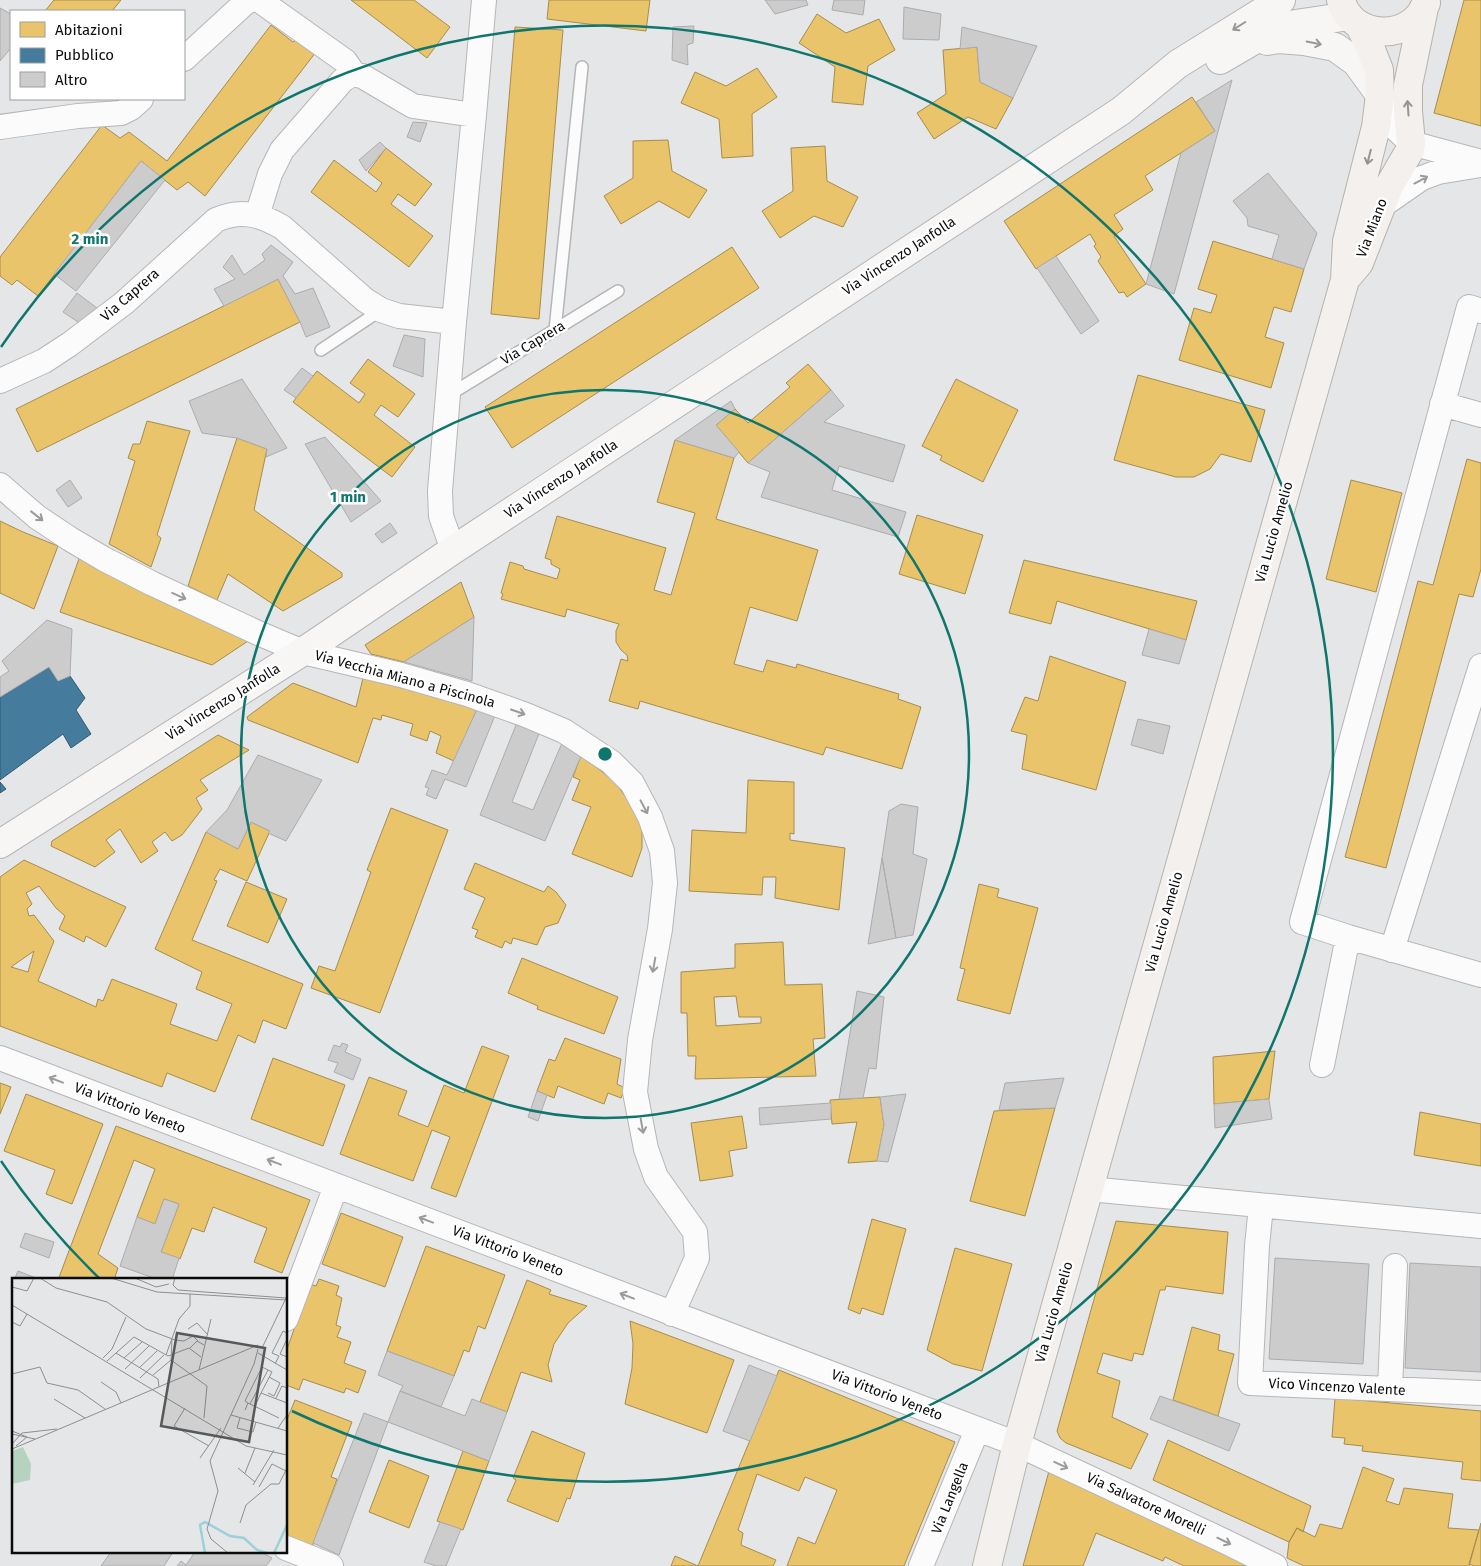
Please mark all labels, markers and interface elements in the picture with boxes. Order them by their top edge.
legend [10,10,185,100]
text: Abitazioni [55,21,123,39]
one-way arrow [1233,21,1247,31]
one-way arrow [1305,39,1321,49]
text: Pubblico [55,46,114,64]
text: Altro [55,71,88,89]
one-way arrow [1404,100,1413,116]
one-way arrow [1363,149,1373,165]
one-way arrow [1413,175,1428,185]
street label: Via Miano [1353,196,1391,260]
street label: Via Vincenzo Janfolla [839,213,959,299]
text: 2 min [72,230,108,248]
street label: Via Caprera [97,265,163,325]
street label: Via Caprera [498,317,568,369]
street label: Via Vincenzo Janfolla [501,436,621,522]
street label: Via Lucio Amelio [1251,479,1297,585]
text: 1 min [330,488,366,506]
one-way arrow [30,511,43,522]
one-way arrow [171,591,186,601]
street label: Via Vecchia Miano a Piscinola [313,647,497,711]
street label: Via Vincenzo Janfolla [163,660,283,744]
one-way arrow [510,708,526,717]
centre of rings [596,745,614,763]
one-way arrow [640,799,650,814]
street label: Via Lucio Amelio [1141,869,1187,975]
one-way arrow [648,957,658,973]
one-way arrow [49,1075,64,1084]
street label: Via Vittorio Veneto [72,1079,188,1137]
one-way arrow [637,1117,647,1133]
one-way arrow [266,1157,282,1166]
one-way arrow [418,1215,434,1224]
street label: Via Vittorio Veneto [450,1222,566,1280]
street label: Via Lucio Amelio [1031,1259,1077,1365]
inset map [12,1278,288,1554]
one-way arrow [619,1291,635,1300]
street label: Via Vittorio Veneto [829,1366,945,1424]
street label: Vico Vincenzo Valente [1268,1375,1406,1399]
street label: Via Langella [928,1460,972,1536]
one-way arrow [1053,1461,1068,1470]
street label: Via Salvatore Morelli [1084,1469,1208,1539]
one-way arrow [1216,1537,1231,1546]

